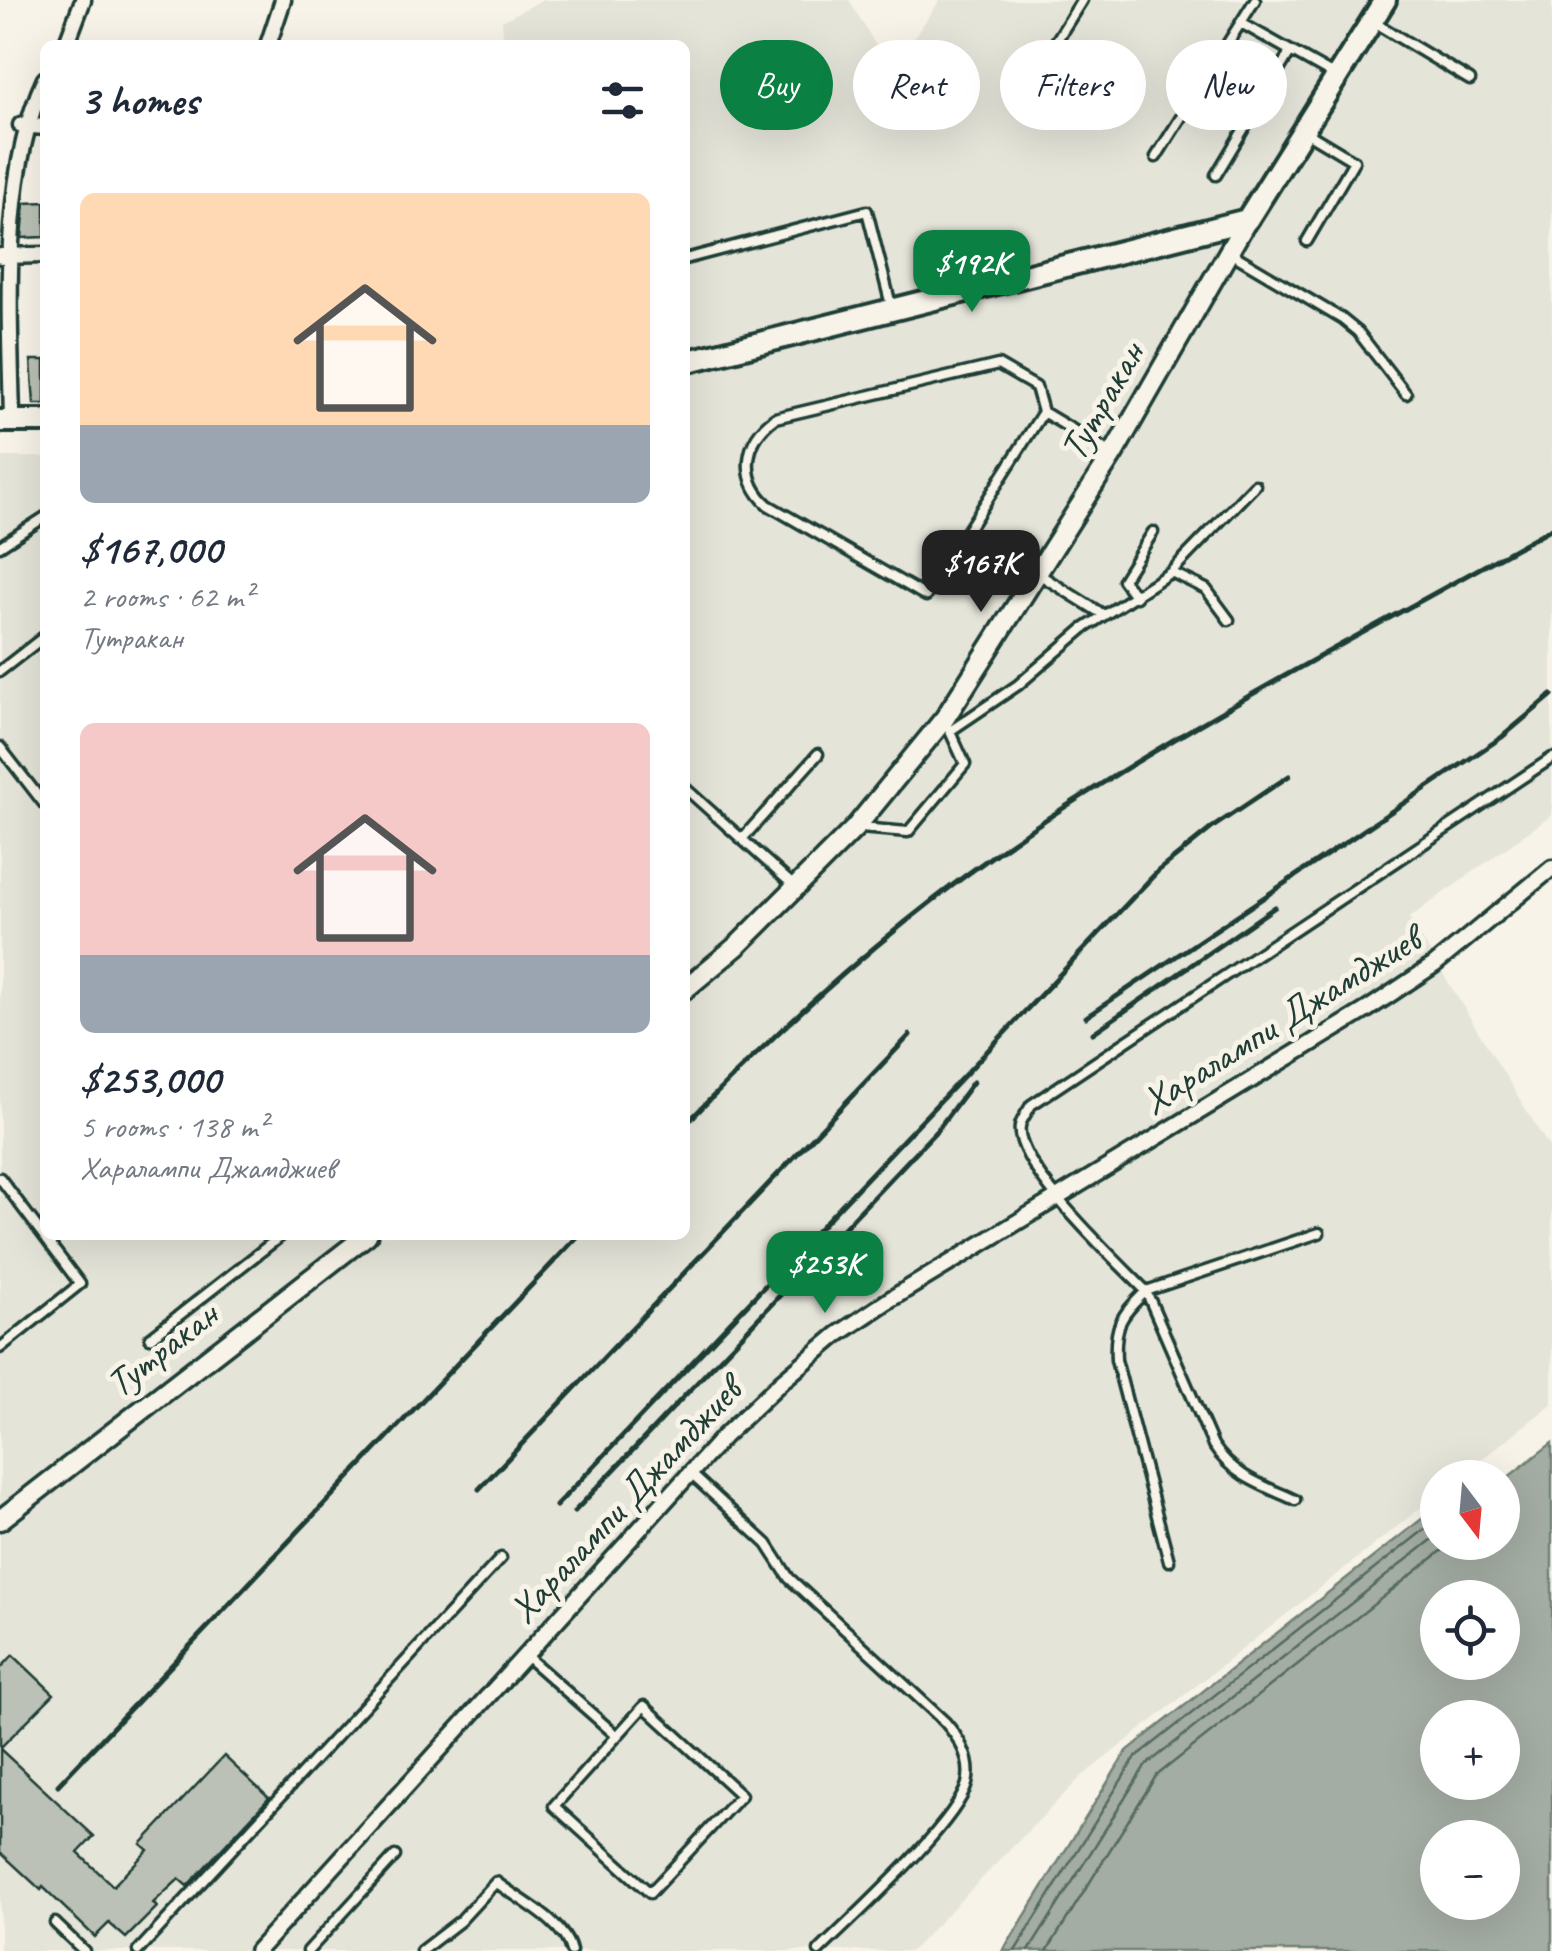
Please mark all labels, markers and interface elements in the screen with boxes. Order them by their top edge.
chip: Buy [720,40,833,130]
chip: Rent [853,40,980,130]
chip: Filters [1000,40,1146,130]
chip: New [1166,40,1287,130]
icon: filters [595,73,650,128]
text: 3 homes [80,74,199,127]
pin: $192K [902,230,1042,315]
text: $192K [935,242,1009,283]
icon: home [275,258,455,438]
street label: Тутракан [1048,331,1157,469]
text: $167,000 [80,523,221,576]
pin: $167K [911,530,1051,615]
text: $167K [944,542,1018,583]
text: 2 rooms · 62 m² [80,576,253,617]
text: Тутракан [80,617,183,658]
icon: home [275,788,455,968]
street label: Харалампи Джамджиев [1133,910,1436,1126]
text: $253,000 [80,1053,220,1106]
text: 5 rooms · 138 m² [80,1106,267,1147]
text: Харалампи Джамджиев [80,1147,335,1188]
pin: $253K [755,1231,895,1316]
text: $253K [788,1243,862,1284]
street label: Тутракан [96,1288,230,1408]
street label: Харалампи Джамджиев [498,1361,757,1634]
north arrow [1420,1460,1520,1560]
map controls [1420,1460,1520,1920]
button: locate [1420,1580,1520,1680]
button: + [1420,1700,1520,1800]
button: − [1420,1820,1520,1920]

